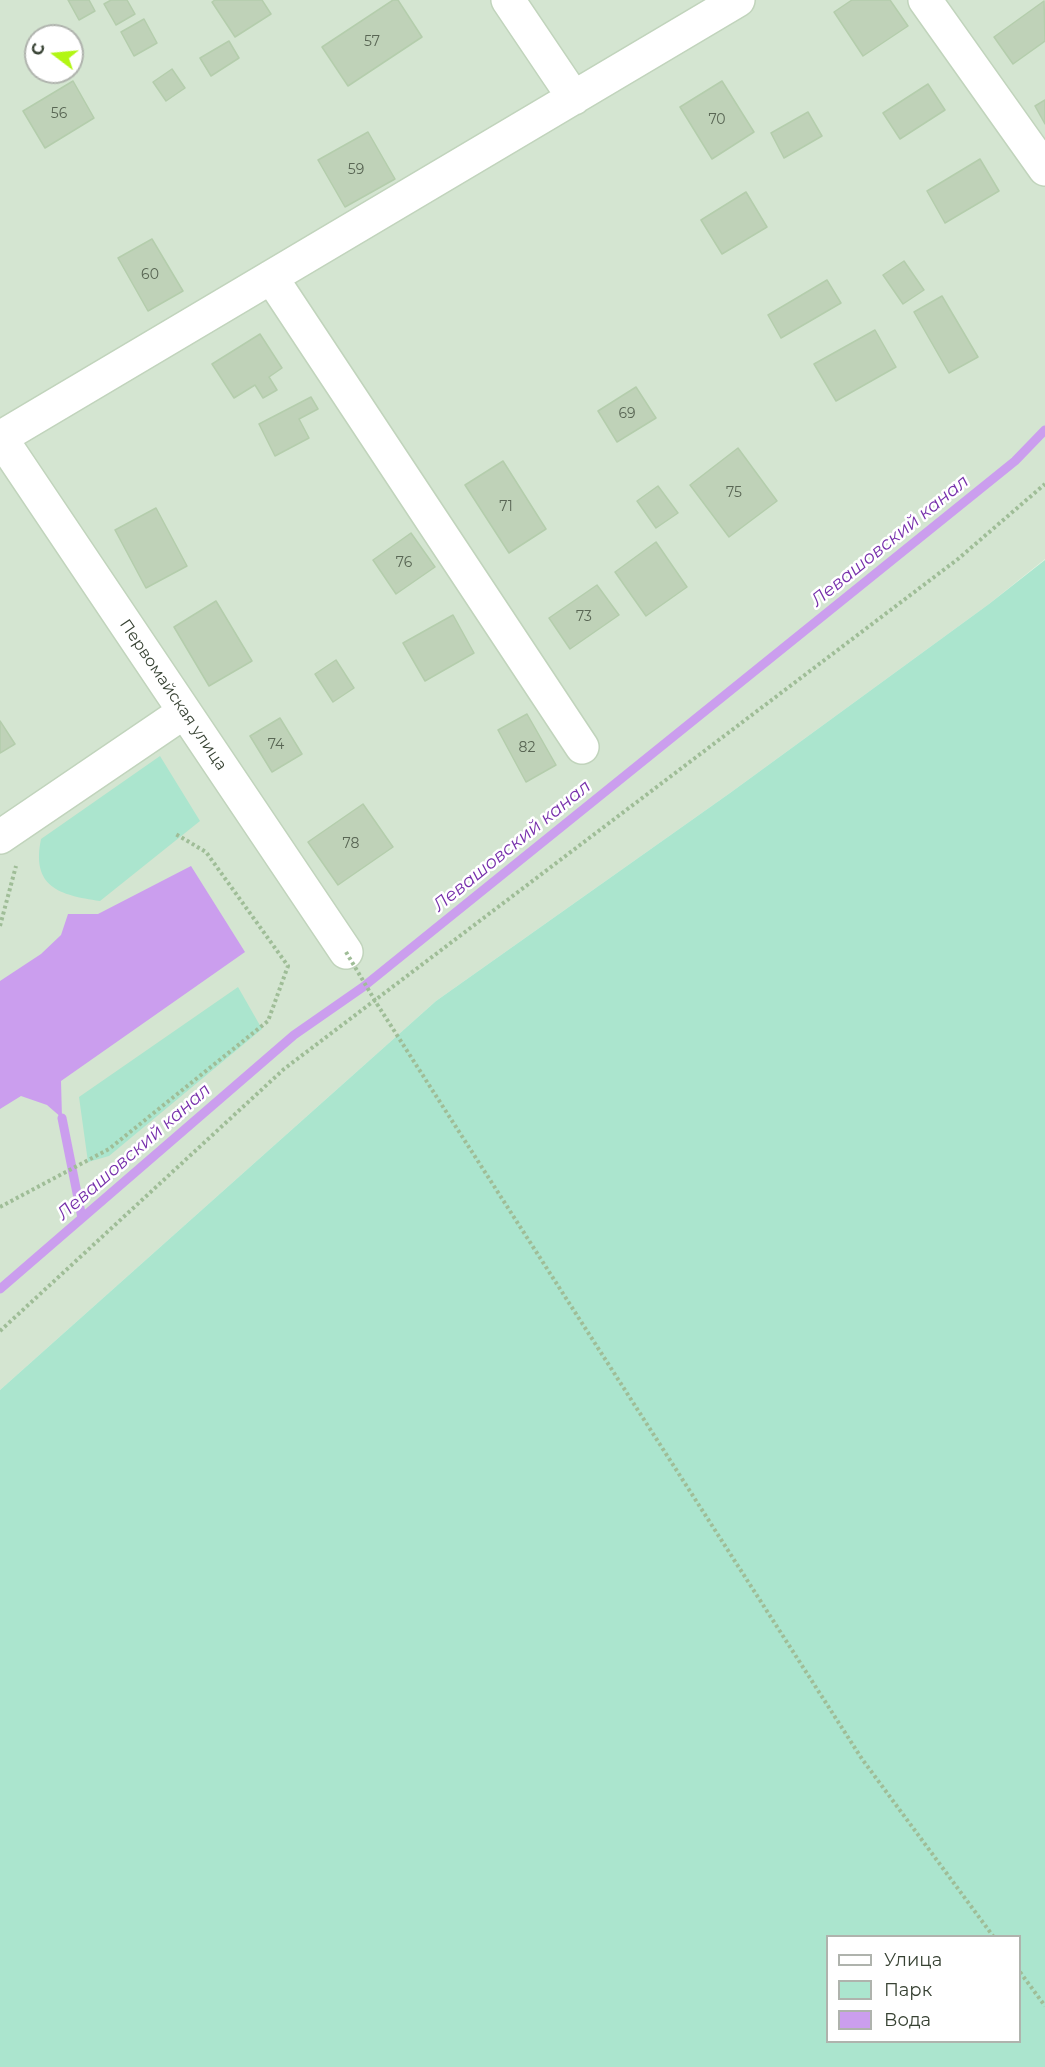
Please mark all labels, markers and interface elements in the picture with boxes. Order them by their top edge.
north arrow [24,24,84,84]
house number: 57 [364,34,380,50]
text: С [27,41,49,58]
house number: 56 [51,106,67,122]
house number: 70 [708,112,726,128]
house number: 59 [348,162,364,178]
house number: 60 [141,267,159,283]
house number: 69 [618,406,636,422]
water label: Левашовский канал [807,471,973,611]
house number: 75 [726,485,742,501]
house number: 71 [499,499,513,515]
house number: 76 [396,555,412,571]
house number: 73 [576,609,592,625]
street label: Первомайская улица [115,616,231,774]
house number: 74 [268,737,284,753]
house number: 82 [519,740,535,756]
water label: Левашовский канал [429,776,595,916]
house number: 78 [343,836,359,852]
water label: Левашовский канал [53,1079,215,1225]
legend [826,1935,1021,2043]
text: Улица [884,1949,942,1971]
text: Парк [884,1979,932,2001]
text: Вода [884,2009,931,2031]

